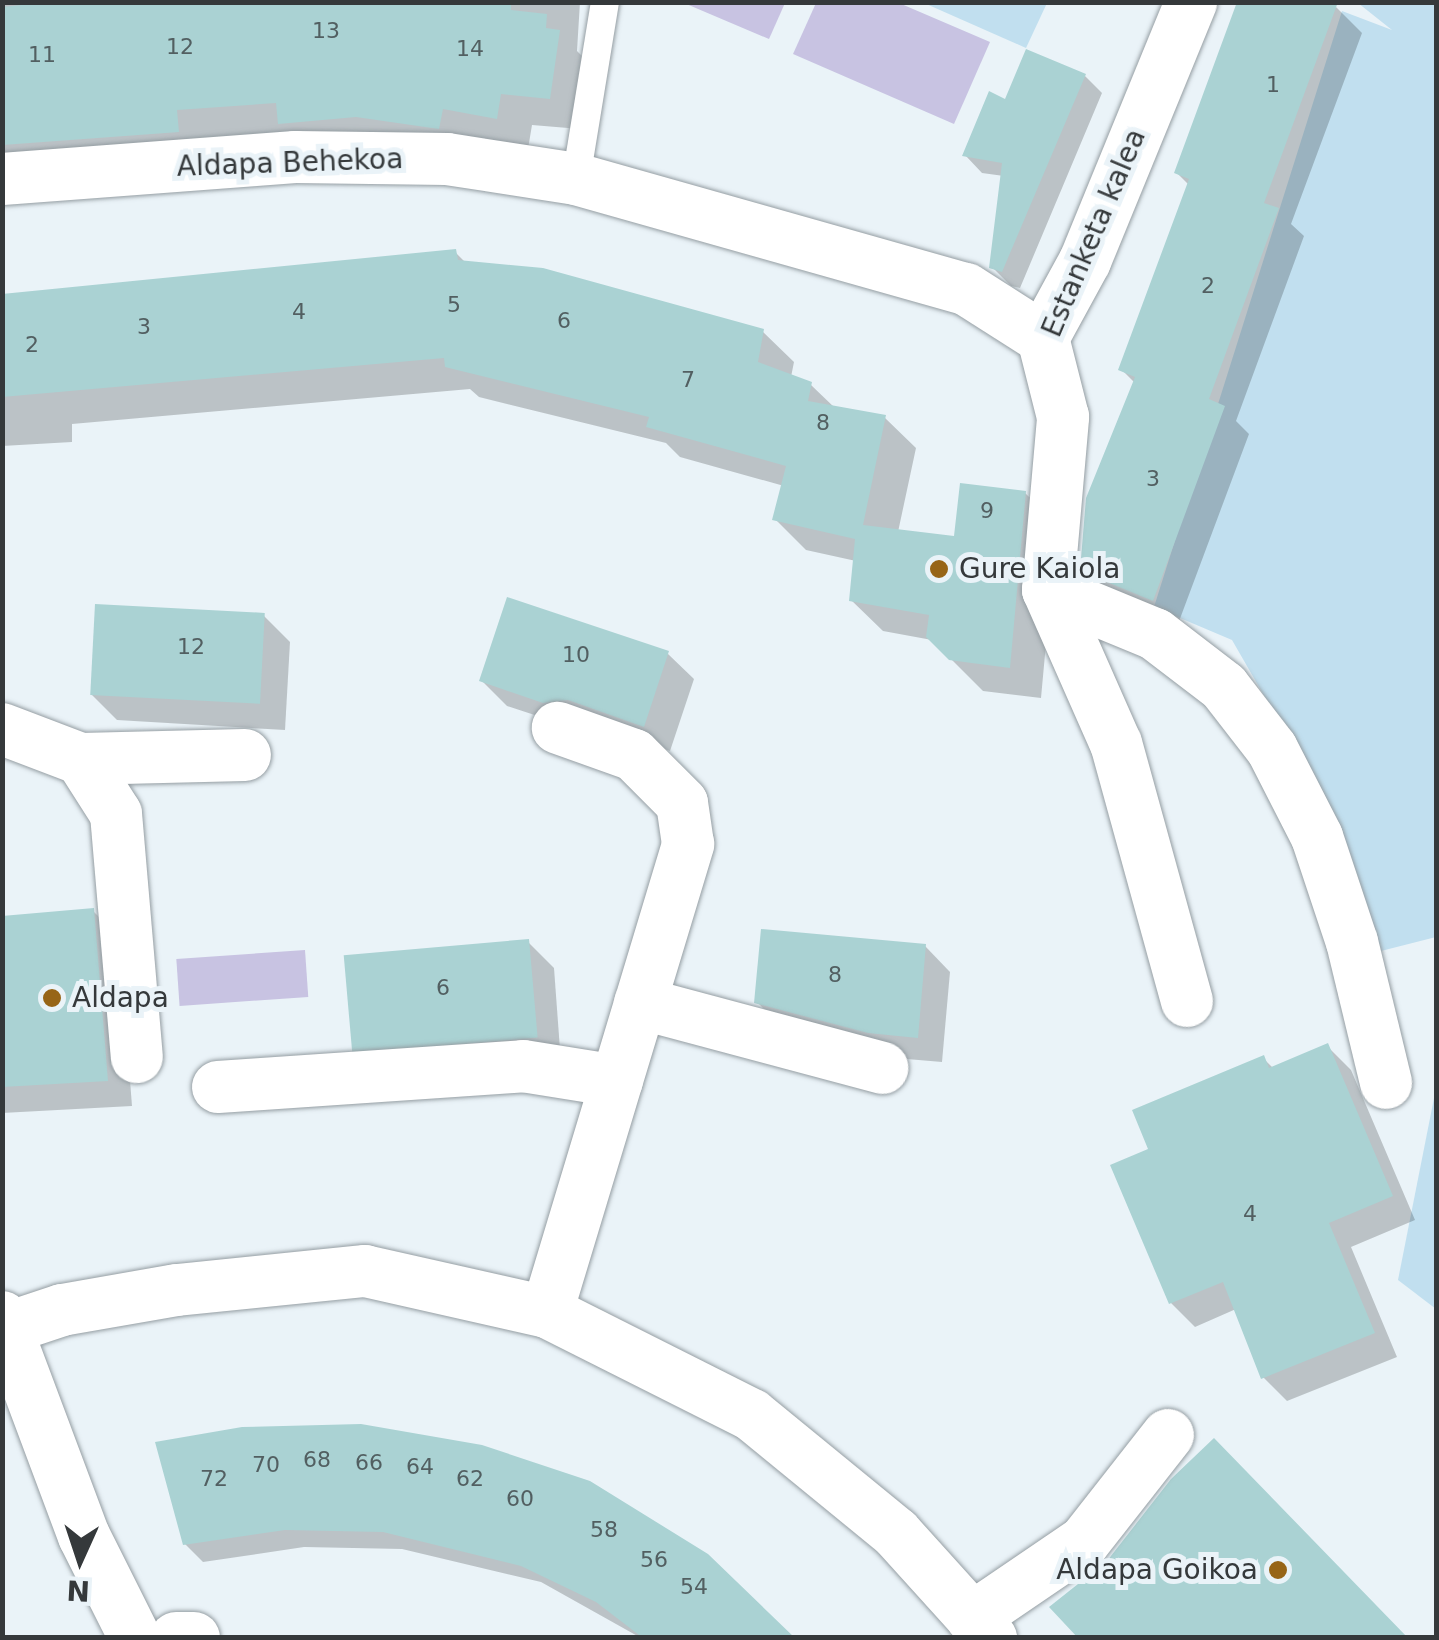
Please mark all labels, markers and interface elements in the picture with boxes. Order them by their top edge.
house number: 13 [312,18,340,44]
house number: 12 [166,34,194,60]
house number: 14 [456,36,484,62]
house number: 11 [28,42,56,68]
house number: 1 [1266,72,1280,98]
street label: Estanketa kalea [1035,124,1153,342]
street label: Aldapa Behekoa [176,142,404,184]
house number: 2 [1201,273,1215,299]
house number: 5 [447,292,461,318]
house number: 4 [292,299,306,325]
house number: 6 [557,308,571,334]
house number: 3 [137,314,151,340]
house number: 2 [25,332,39,358]
house number: 7 [681,367,695,393]
house number: 8 [816,410,830,436]
house number: 3 [1146,466,1160,492]
house number: 9 [980,498,994,524]
place label: Gure Kaiola [959,552,1120,586]
marker: Gure Kaiola [928,558,950,580]
house number: 12 [177,634,205,660]
house number: 10 [562,642,590,668]
house number: 8 [828,962,842,988]
house number: 6 [436,975,450,1001]
place label: Aldapa [72,981,169,1015]
marker: Aldapa [41,987,63,1009]
house number: 4 [1243,1201,1257,1227]
house number: 68 [303,1447,331,1473]
house number: 66 [355,1450,383,1476]
house number: 70 [252,1452,280,1478]
house number: 64 [406,1454,434,1480]
house number: 72 [200,1466,228,1492]
house number: 62 [456,1466,484,1492]
house number: 60 [506,1486,534,1512]
north arrow [30,1510,130,1610]
house number: 58 [590,1517,618,1543]
house number: 56 [640,1547,668,1573]
place label: Aldapa Goikoa [1056,1553,1258,1587]
marker: Aldapa Goikoa [1267,1559,1289,1581]
text: N [66,1573,91,1608]
house number: 54 [680,1574,708,1600]

